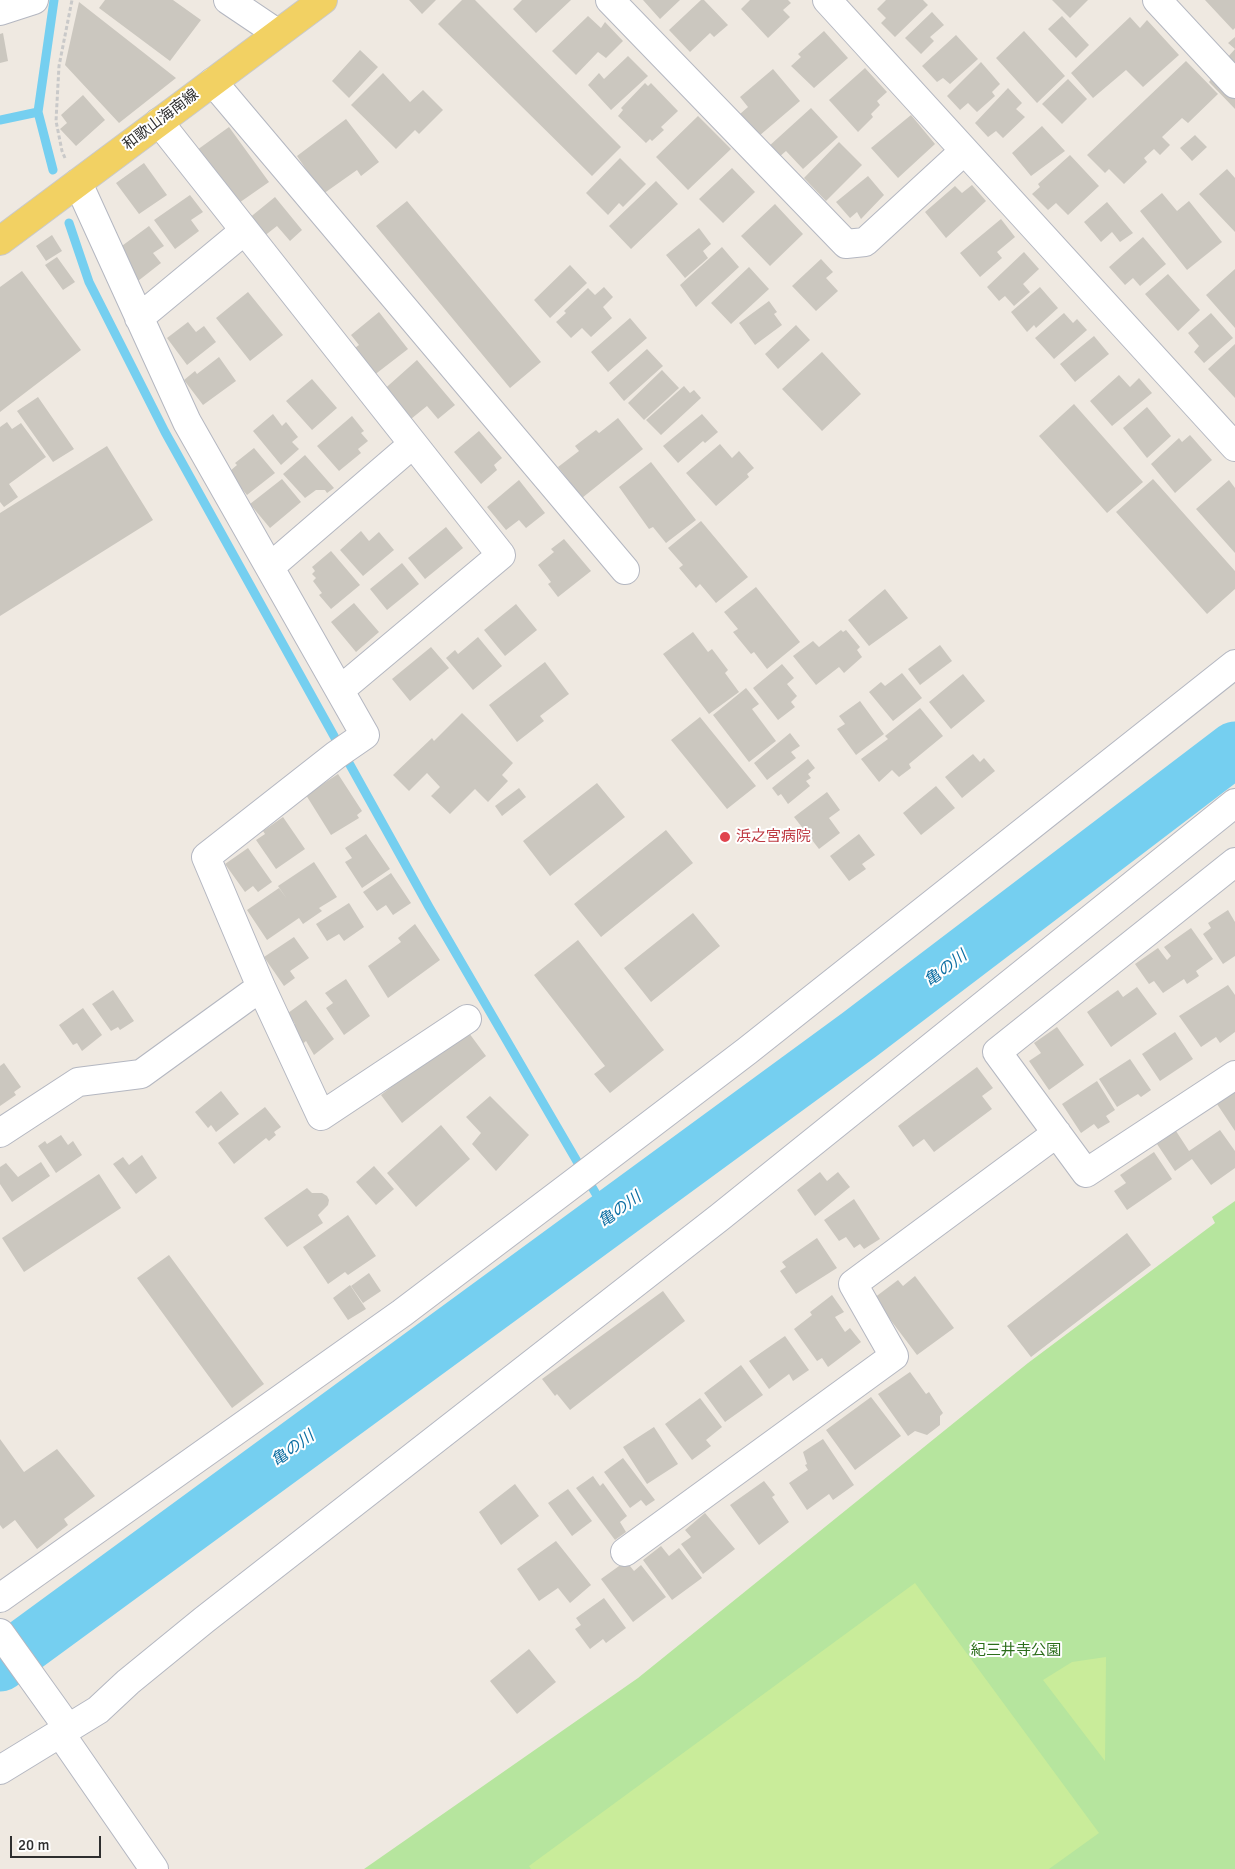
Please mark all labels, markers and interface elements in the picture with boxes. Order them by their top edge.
street label: 和歌山海南線 [120,86,202,154]
place label: 浜之宮病院 [736,828,811,846]
marker: 浜之宮病院 [718,830,732,844]
water label: 亀の川 [921,947,971,991]
water label: 亀の川 [595,1188,645,1232]
water label: 亀の川 [268,1427,318,1471]
park label: 紀三井寺公園 [971,1642,1061,1660]
scale bar [12,1826,104,1858]
text: 20 m [18,1836,49,1854]

